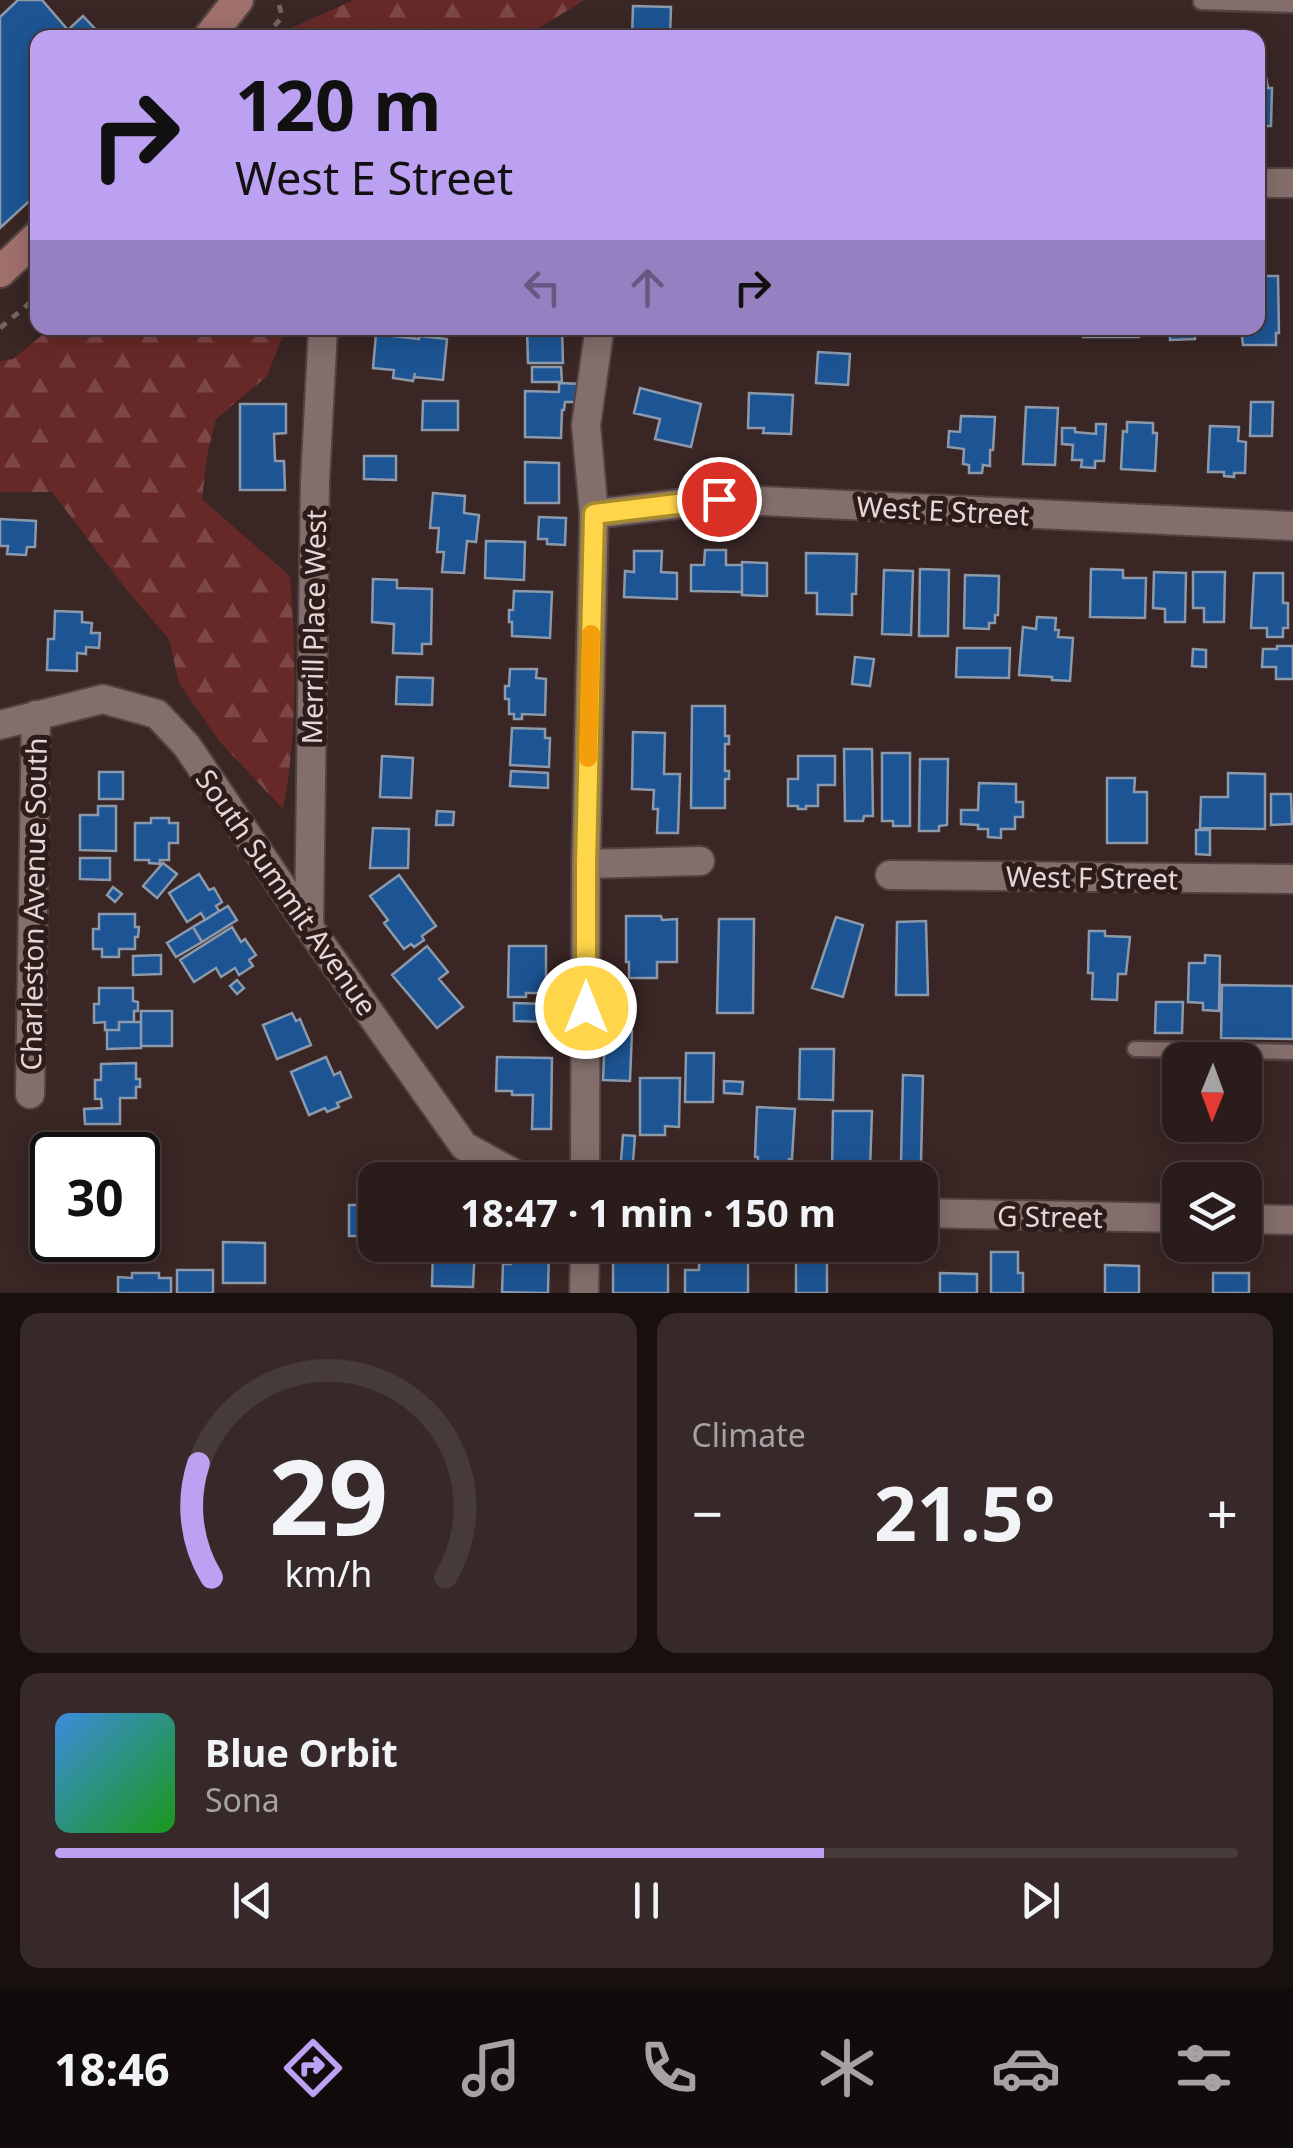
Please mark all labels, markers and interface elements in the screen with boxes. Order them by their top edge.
text: 120 m [235,56,442,152]
icon: right [70,70,200,200]
text: West E Street [235,147,513,208]
icon: left [515,260,570,315]
icon: ahead [620,260,675,315]
icon: right [725,260,780,315]
pin [677,457,762,542]
icon: arrive [692,472,747,527]
street label: West E Street [856,486,1030,534]
street label: Merrill Place West [292,509,334,745]
street label: Charleston Avenue South [11,737,55,1071]
street label: South Summit Avenue [188,761,386,1023]
street label: West F Street [1006,857,1178,897]
position arrow [534,956,638,1060]
north arrow [1162,1042,1262,1142]
map controls [1162,1042,1262,1262]
speed limit sign: 30 [30,1132,160,1262]
button: layers [1162,1162,1262,1262]
text: 18:47 · 1 min · 150 m [460,1186,836,1238]
street label: G Street [997,1196,1103,1236]
text: Climate [692,1413,806,1456]
text: 29 [269,1424,388,1565]
text: 21.5° [874,1461,1056,1563]
text: − [692,1475,723,1550]
text: + [1207,1475,1238,1550]
text: km/h [284,1549,372,1597]
text: Blue Orbit [205,1726,398,1778]
text: Sona [205,1778,280,1821]
icon: previous [225,1873,280,1928]
icon: pause [619,1873,674,1928]
icon: next [1013,1873,1068,1928]
icon: directions [278,2033,348,2103]
icon: music [456,2033,526,2103]
icon: phone [634,2033,704,2103]
icon: climate [812,2033,882,2103]
icon: car [991,2033,1061,2103]
icon: filters [1169,2033,1239,2103]
text: 18:46 [54,2038,170,2099]

